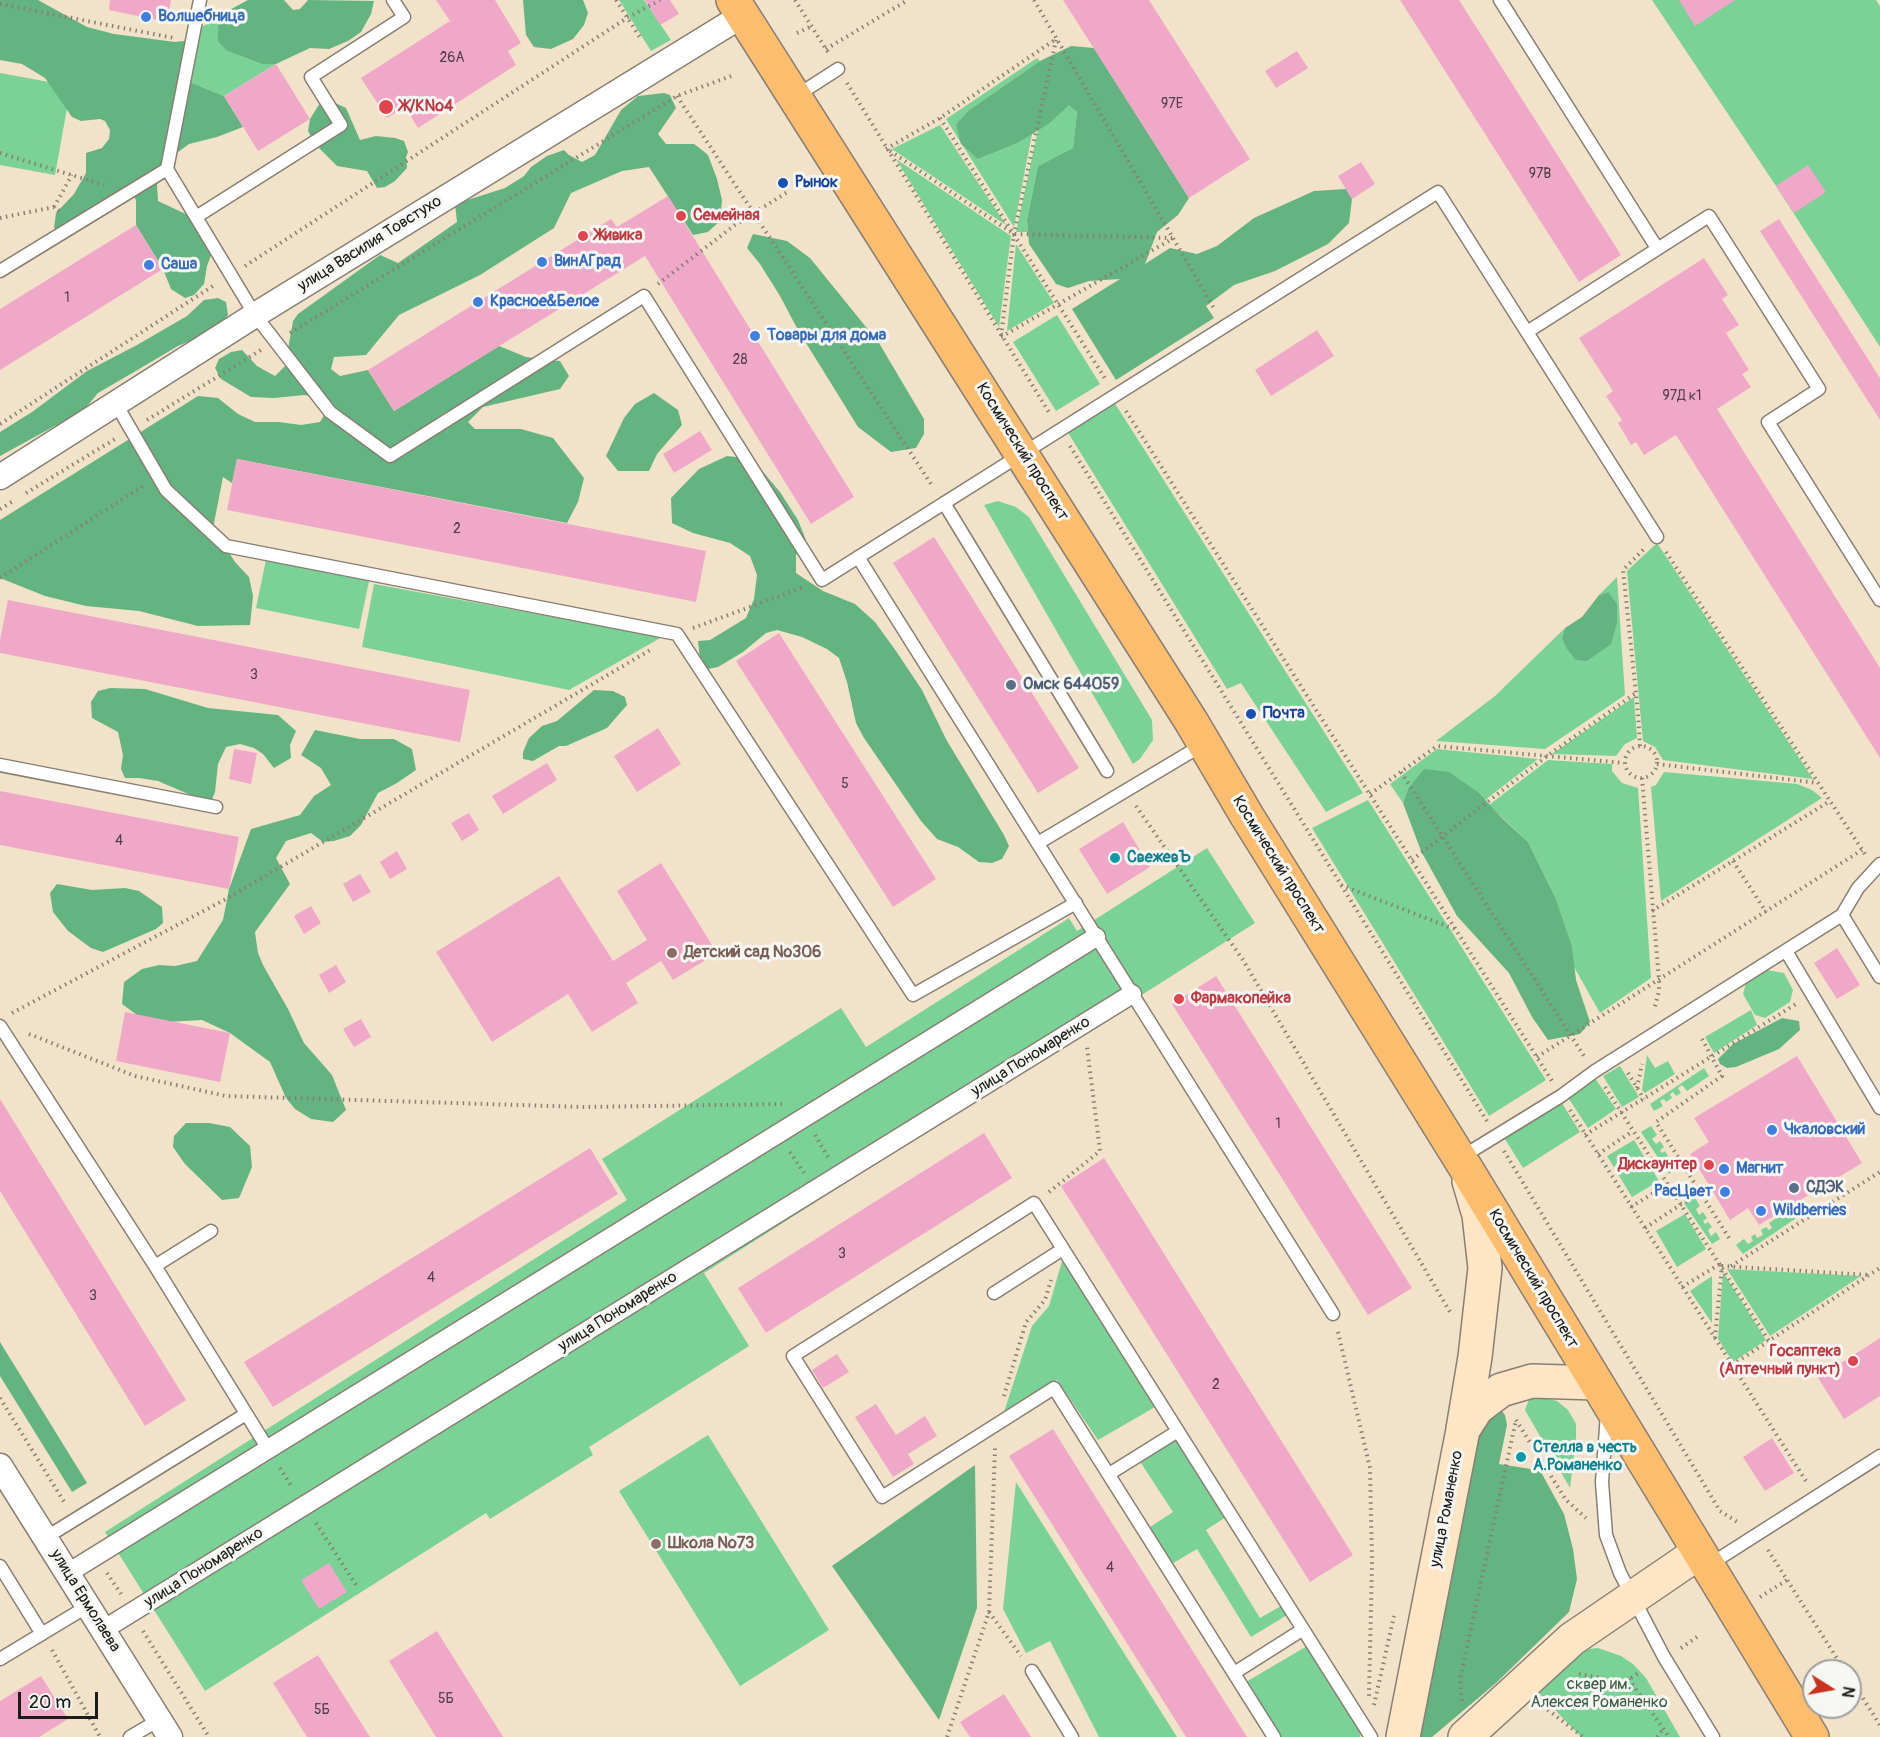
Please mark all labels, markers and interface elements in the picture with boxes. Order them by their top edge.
place label: Волшебница [158,7,245,27]
marker: Волшебница [139,10,153,24]
house number: 26А [439,50,465,66]
house number: 97Е [1161,96,1183,112]
place label: Ж/К№4 [400,97,453,117]
marker: Ж/К№4 [377,98,395,116]
house number: 97В [1529,166,1551,182]
place label: Рынок [795,173,838,193]
marker: Рынок [776,176,790,190]
street label: улица Василия Товстухо [294,192,446,296]
place label: Семейная [693,206,760,226]
marker: Семейная [674,209,688,223]
place label: Живика [595,226,642,246]
marker: Живика [576,229,590,243]
place label: ВинАГрад [554,252,621,272]
place label: Саша [161,255,197,275]
marker: ВинАГрад [535,255,549,269]
marker: Саша [142,258,156,272]
house number: 1 [64,290,70,306]
place label: Красное&Белое [490,292,599,312]
marker: Красное&Белое [471,295,485,309]
place label: Товары для дома [767,326,886,346]
marker: Товары для дома [748,329,762,343]
house number: 28 [733,352,747,368]
street label: Космический проспект [972,380,1072,524]
house number: 97Д к1 [1663,388,1701,404]
house number: 2 [453,521,461,537]
house number: 3 [250,667,258,683]
place label: Омск 644059 [1023,675,1119,695]
marker: Омск 644059 [1004,678,1018,692]
place label: Почта [1263,704,1305,724]
marker: Почта [1244,707,1258,721]
house number: 5 [841,776,849,792]
street label: Космический проспект [1228,793,1328,937]
house number: 4 [115,833,123,849]
place label: СвежевЪ [1127,848,1191,868]
marker: СвежевЪ [1108,851,1122,865]
place label: Детский сад №306 [684,943,821,963]
marker: Детский сад №306 [665,946,679,960]
place label: Фармакопейка [1191,989,1291,1009]
marker: Фармакопейка [1172,992,1186,1006]
street label: улица Пономаренко [968,1013,1094,1101]
house number: 1 [1275,1116,1281,1132]
place label: Чкаловский [1784,1120,1865,1140]
marker: Чкаловский [1765,1123,1779,1137]
place label: Дискаунтер [1618,1155,1697,1175]
marker: Дискаунтер [1702,1158,1716,1172]
place label: Магнит [1736,1159,1784,1179]
marker: Магнит [1717,1162,1731,1176]
place label: СДЭК [1806,1178,1844,1198]
marker: СДЭК [1787,1181,1801,1195]
place label: РасЦвет [1654,1182,1713,1202]
marker: РасЦвет [1718,1185,1732,1199]
place label: Wildberries [1773,1201,1846,1221]
marker: Wildberries [1754,1204,1768,1218]
street label: Космический проспект [1484,1206,1582,1352]
house number: 3 [838,1246,846,1262]
street label: улица Пономаренко [555,1268,681,1356]
house number: 4 [427,1270,435,1286]
house number: 3 [89,1288,97,1304]
place label: Госаптека (Аптечный пункт) [1719,1342,1841,1380]
marker: Госаптека (Аптечный пункт) [1846,1354,1860,1368]
house number: 2 [1212,1377,1220,1393]
place label: Стелла в честь А.Романенко [1533,1438,1637,1476]
street label: улица Романенко [1426,1449,1468,1569]
marker: Стелла в честь А.Романенко [1514,1450,1528,1464]
street label: улица Пономаренко [141,1524,267,1612]
place label: Школа №73 [668,1534,754,1554]
marker: Школа №73 [649,1537,663,1551]
street label: улица Ермолаева [46,1546,124,1656]
house number: 4 [1106,1560,1114,1576]
north arrow [1802,1659,1862,1719]
park label: сквер им. Алексея Романенко [1530,1675,1668,1713]
scale bar [21,1680,100,1718]
text: N [1837,1685,1859,1699]
text: 20 m [29,1691,71,1714]
house number: 5Б [438,1691,454,1707]
house number: 5Б [314,1702,330,1718]

